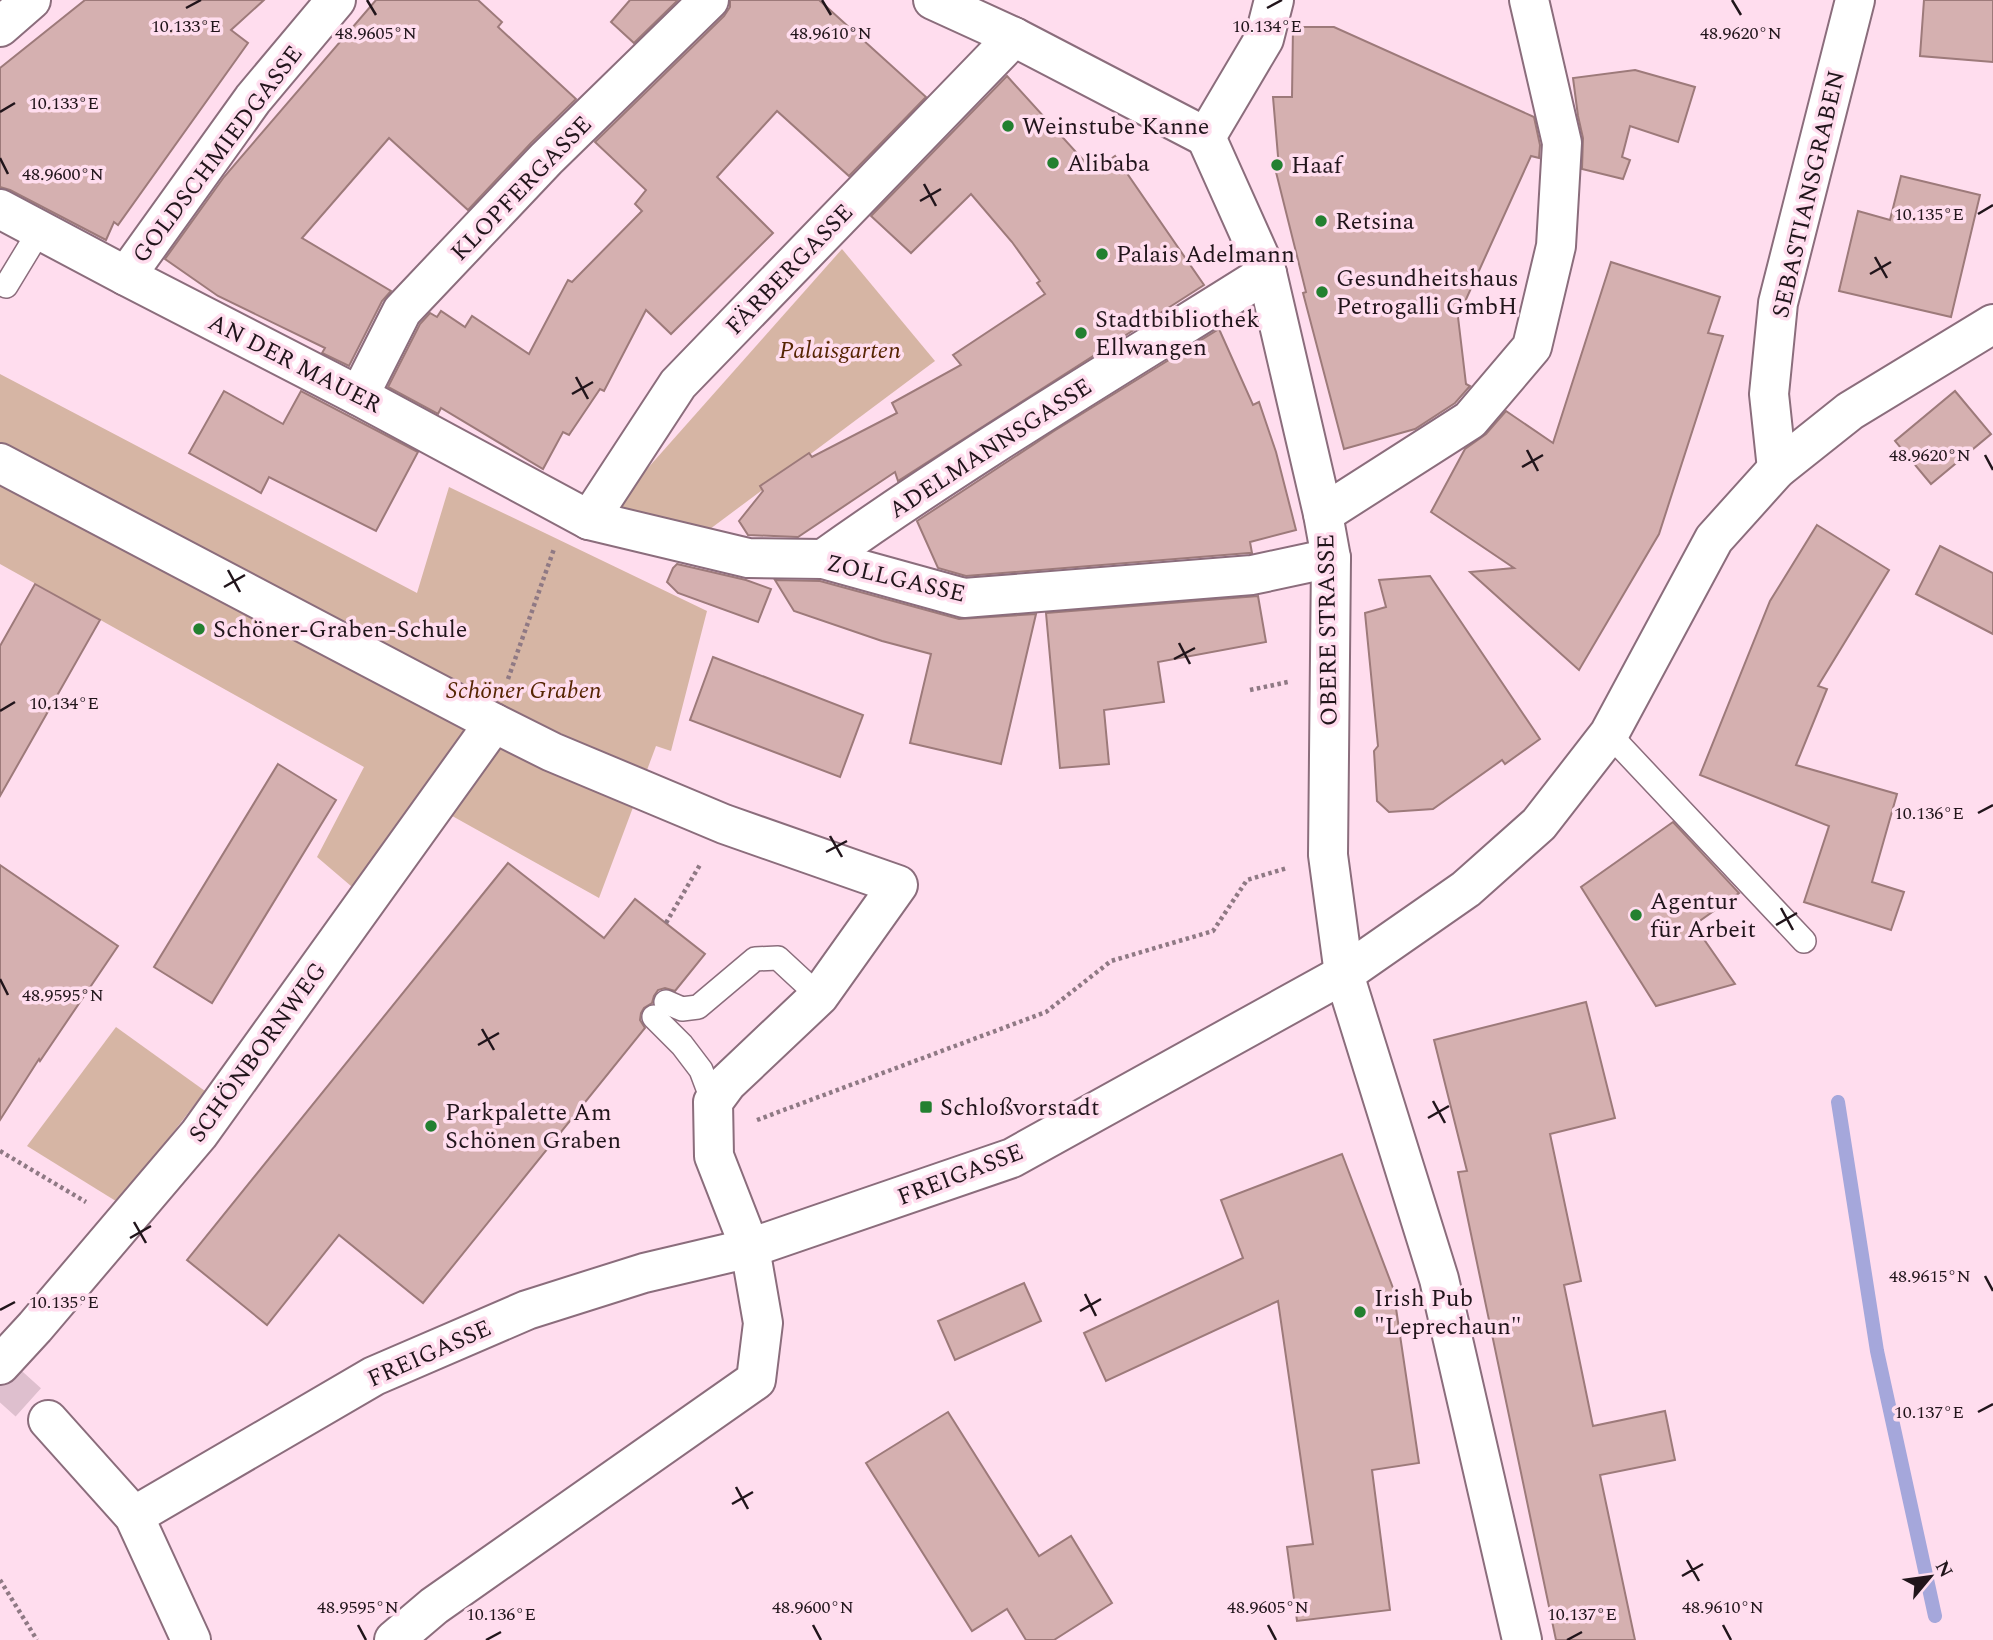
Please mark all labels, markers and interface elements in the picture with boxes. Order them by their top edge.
text: 10.133°E [151,13,221,40]
text: 10.134°E [1232,13,1302,40]
text: 48.9605°N [335,20,417,47]
text: 48.9610°N [790,20,872,47]
text: 48.9620°N [1700,20,1782,47]
street label: GOLDSCHMIEDGASSE [124,38,312,271]
street label: SEBASTIANSGRABEN [1763,67,1855,321]
text: 10.133°E [29,90,99,117]
street label: KLOPFERGASSE [443,108,601,270]
place label: Weinstube Kanne [1022,109,1210,145]
marker: Weinstube Kanne [1000,118,1016,134]
place label: Alibaba [1067,146,1150,182]
place label: Haaf [1291,148,1344,184]
marker: Alibaba [1045,155,1061,171]
marker: Haaf [1269,157,1285,173]
text: 48.9600°N [22,161,104,188]
street label: FÄRBERGASSE [717,196,862,344]
text: 10.135°E [1894,201,1964,228]
place label: Retsina [1335,204,1415,240]
marker: Retsina [1313,213,1329,229]
place label: Palais Adelmann [1116,237,1295,273]
marker: Palais Adelmann [1094,246,1110,262]
place label: Gesundheitshaus Petrogalli GmbH [1336,261,1519,325]
marker: Gesundheitshaus Petrogalli GmbH [1314,284,1330,300]
place label: Stadtbibliothek Ellwangen [1095,302,1260,366]
street label: AN DER MAUER [202,305,388,423]
marker: Stadtbibliothek Ellwangen [1073,325,1089,341]
park label: Palaisgarten [779,333,901,369]
street label: ADELMANNSGASSE [882,369,1099,528]
text: 48.9620°N [1889,442,1971,469]
street label: OBERE STRASSE [1308,534,1348,726]
street label: ZOLLGASSE [823,546,969,612]
place label: Schöner-Graben-Schule [213,612,467,648]
marker: Schöner-Graben-Schule [191,621,207,637]
park label: Schöner Graben [446,673,602,709]
text: 10.134°E [29,690,99,717]
text: 10.136°E [1894,800,1964,827]
place label: Agentur für Arbeit [1650,884,1756,948]
marker: Agentur für Arbeit [1628,907,1644,923]
street label: SCHÖNBORNWEG [180,955,336,1150]
text: 48.9595°N [22,982,104,1009]
place label: Schloßvorstadt [940,1090,1099,1126]
place label: Parkpalette Am Schönen Graben [445,1095,621,1159]
marker: Schloßvorstadt [918,1099,934,1115]
marker: Parkpalette Am Schönen Graben [423,1118,439,1134]
street label: FREIGASSE [892,1134,1029,1216]
text: 48.9615°N [1889,1263,1971,1290]
place label: Irish Pub "Leprechaun" [1374,1281,1522,1345]
text: 10.135°E [29,1289,99,1316]
marker: Irish Pub "Leprechaun" [1352,1304,1368,1320]
street label: FREIGASSE [361,1310,497,1397]
text: 10.137°E [1894,1399,1964,1426]
north arrow [1895,1542,1965,1612]
text: N [1927,1556,1960,1583]
text: 48.9595°N [317,1594,399,1621]
text: 48.9600°N [772,1594,854,1621]
text: 48.9605°N [1227,1594,1309,1621]
text: 48.9610°N [1682,1594,1764,1621]
text: 10.136°E [466,1601,536,1628]
text: 10.137°E [1547,1601,1617,1628]

